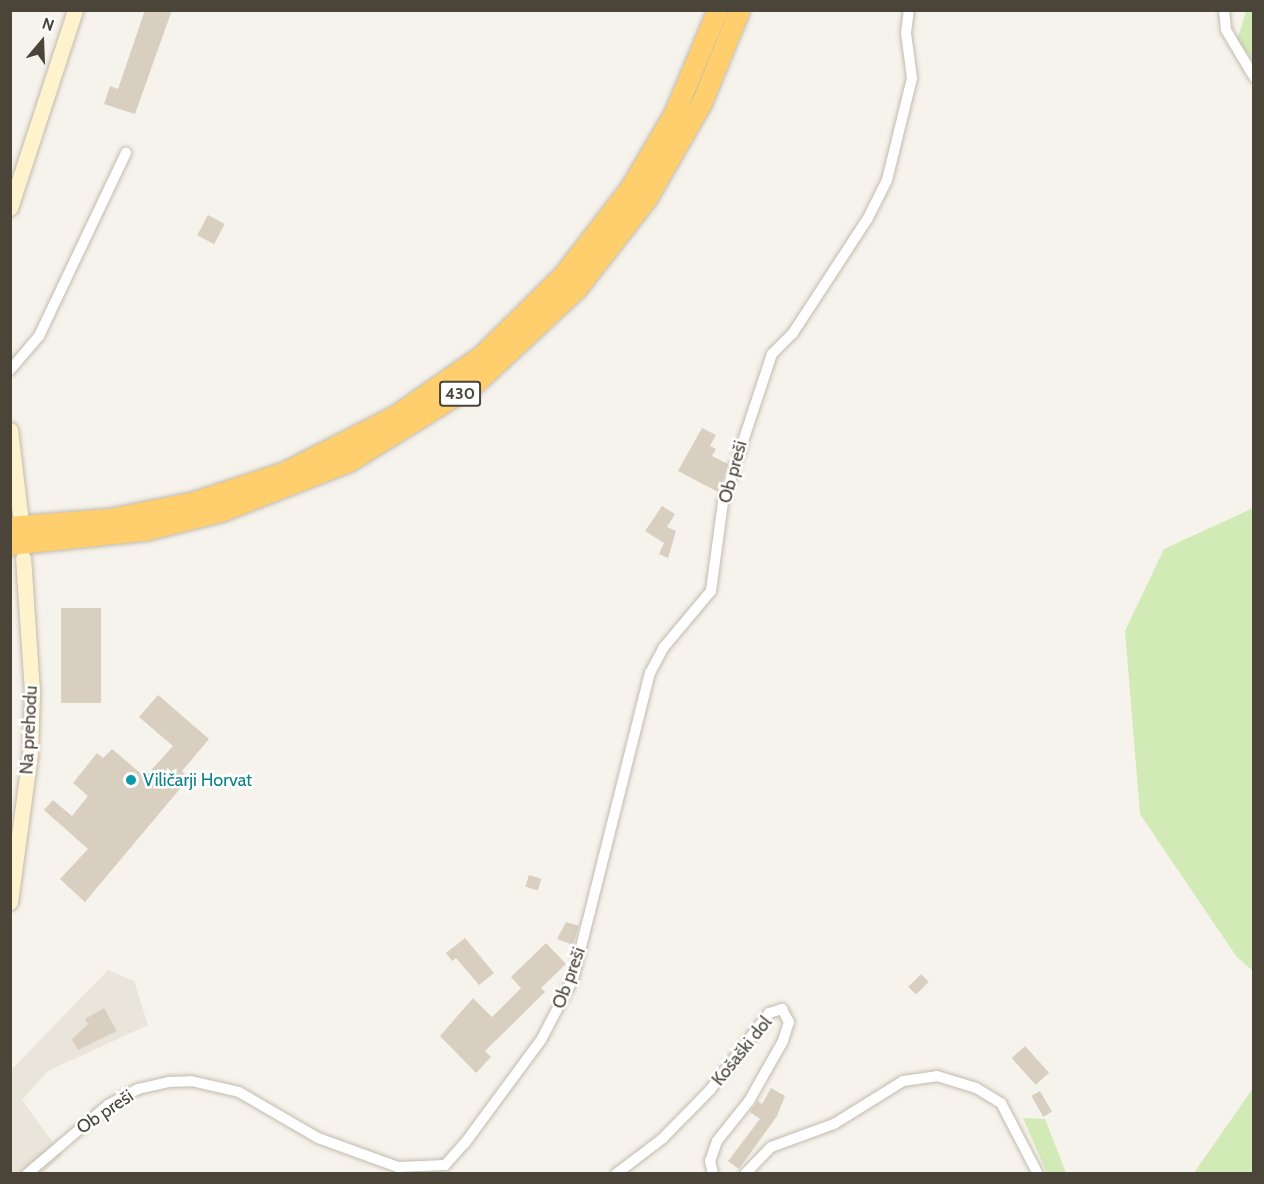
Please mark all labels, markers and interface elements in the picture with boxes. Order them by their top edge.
north arrow [12,12,72,72]
text: N [40,14,56,35]
road number: 430 [439,381,481,407]
street label: Ob preši [714,438,752,506]
street label: Na prehodu [16,685,42,775]
place label: Viličarji Horvat [143,769,252,791]
marker: Viličarji Horvat [124,773,138,787]
street label: Ob preši [548,944,590,1012]
street label: Košaški dol [707,1012,777,1090]
street label: Ob preši [73,1085,137,1139]

